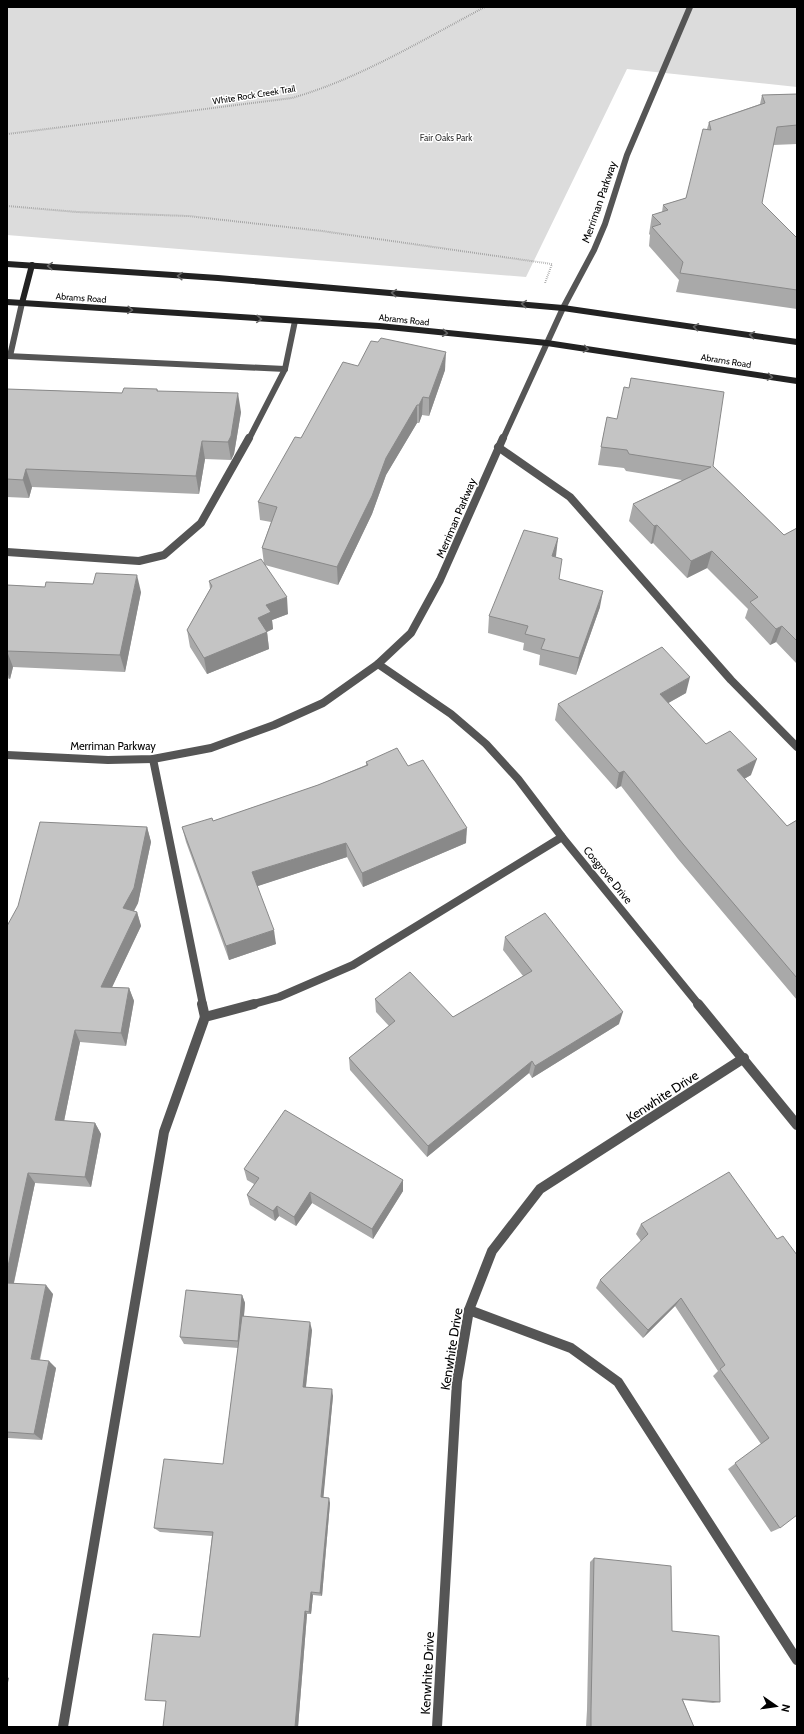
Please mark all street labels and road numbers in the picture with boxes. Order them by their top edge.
street label: White Rock Creek Trail [212,82,297,107]
street label: Merriman Parkway [578,159,620,245]
street label: Abrams Road [55,290,107,305]
street label: Abrams Road [378,311,430,328]
street label: Abrams Road [700,351,752,370]
street label: Merriman Parkway [433,475,479,560]
street label: Merriman Parkway [70,739,156,753]
street label: Cosgrove Drive [581,843,636,907]
street label: Kenwhite Drive [623,1066,701,1125]
street label: Kenwhite Drive [437,1306,465,1391]
street label: Kenwhite Drive [417,1631,437,1715]

